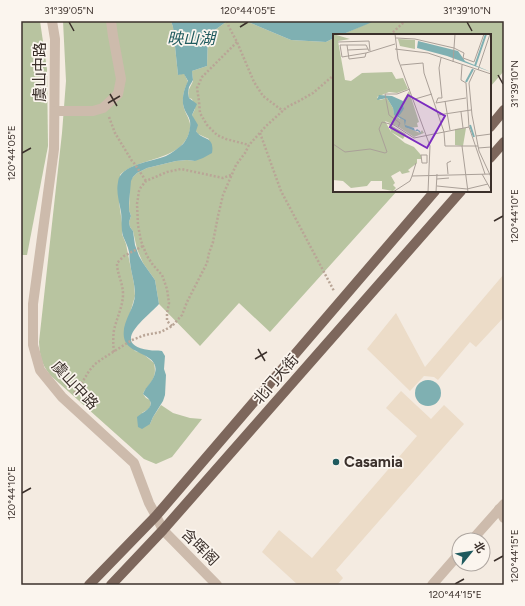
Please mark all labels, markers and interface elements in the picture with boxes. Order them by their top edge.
text: 31°39'05"N [44,4,94,17]
text: 120°44'05"E [220,4,276,17]
text: 31°39'10"N [443,4,491,17]
water label: 映山湖 [167,29,218,48]
inset map [333,34,491,192]
street label: 虞山中路 [31,42,49,102]
text: 31°39'10"N [508,60,521,108]
text: 120°44'05"E [5,125,18,181]
text: 120°44'10"E [508,189,521,243]
street label: 北门大街 [250,350,302,408]
street label: 虞山中路 [48,357,102,413]
place label: Casamia [344,453,403,471]
marker: Casamia [331,457,341,467]
text: 120°44'10"E [5,466,18,520]
street label: 含晖阁 [178,525,222,569]
text: 120°44'15"E [508,529,521,583]
north arrow [451,532,491,572]
text: 北 [471,539,488,555]
text: 120°44'15"E [428,588,482,601]

